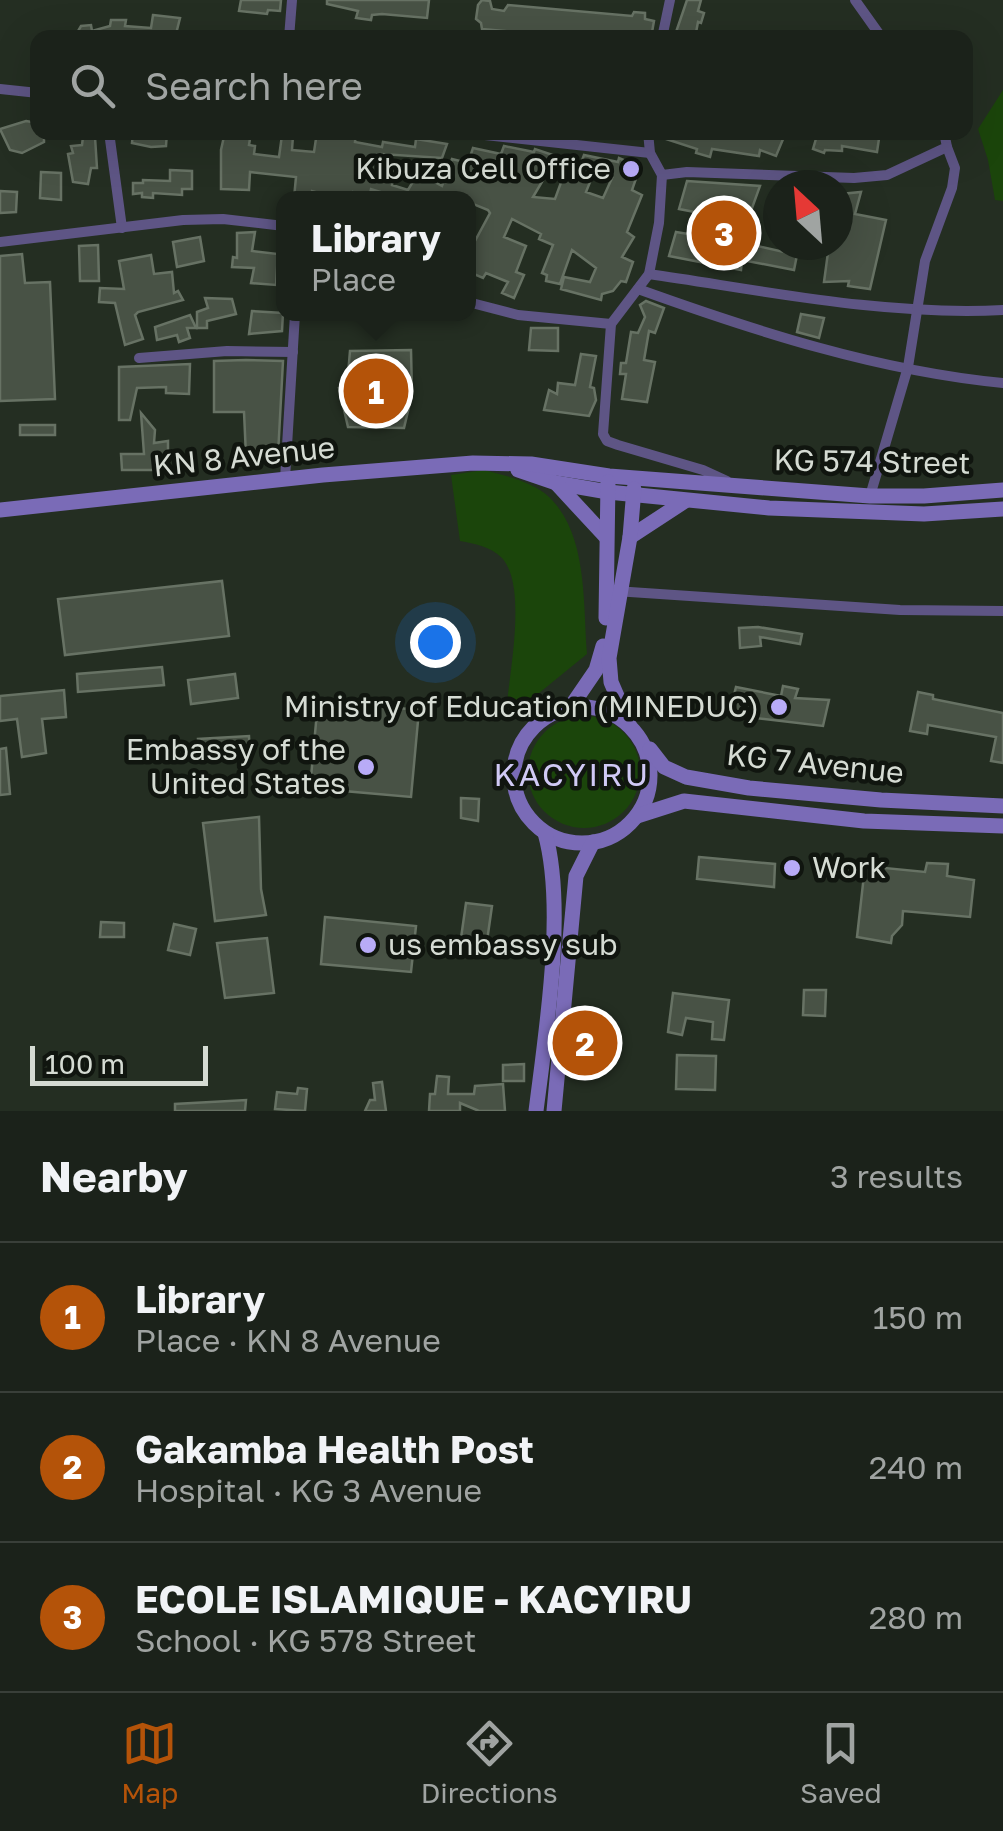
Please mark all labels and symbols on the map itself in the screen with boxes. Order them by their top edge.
place label: Kibuza Cell Office [355,150,611,186]
marker: Kibuza Cell Office [620,158,642,180]
north arrow [763,170,853,260]
pin: 3 [692,196,756,270]
pin: 1 [344,354,408,428]
street label: KN 8 Avenue [151,429,337,483]
street label: KG 574 Street [773,441,971,481]
your location [410,617,461,668]
place label: Ministry of Education (MINEDUC) [284,688,759,724]
marker: Ministry of Education (MINEDUC) [768,696,790,718]
place label: Embassy of the United States [126,731,346,801]
street label: KG 7 Avenue [725,736,906,790]
district label: KACYIRU [493,755,651,793]
marker: Embassy of the United States [355,756,377,778]
place label: Work [812,849,886,885]
marker: Work [781,857,803,879]
place label: us embassy sub [388,926,618,962]
marker: us embassy sub [357,934,379,956]
pin: 2 [552,1006,618,1080]
scale bar [30,1041,208,1086]

